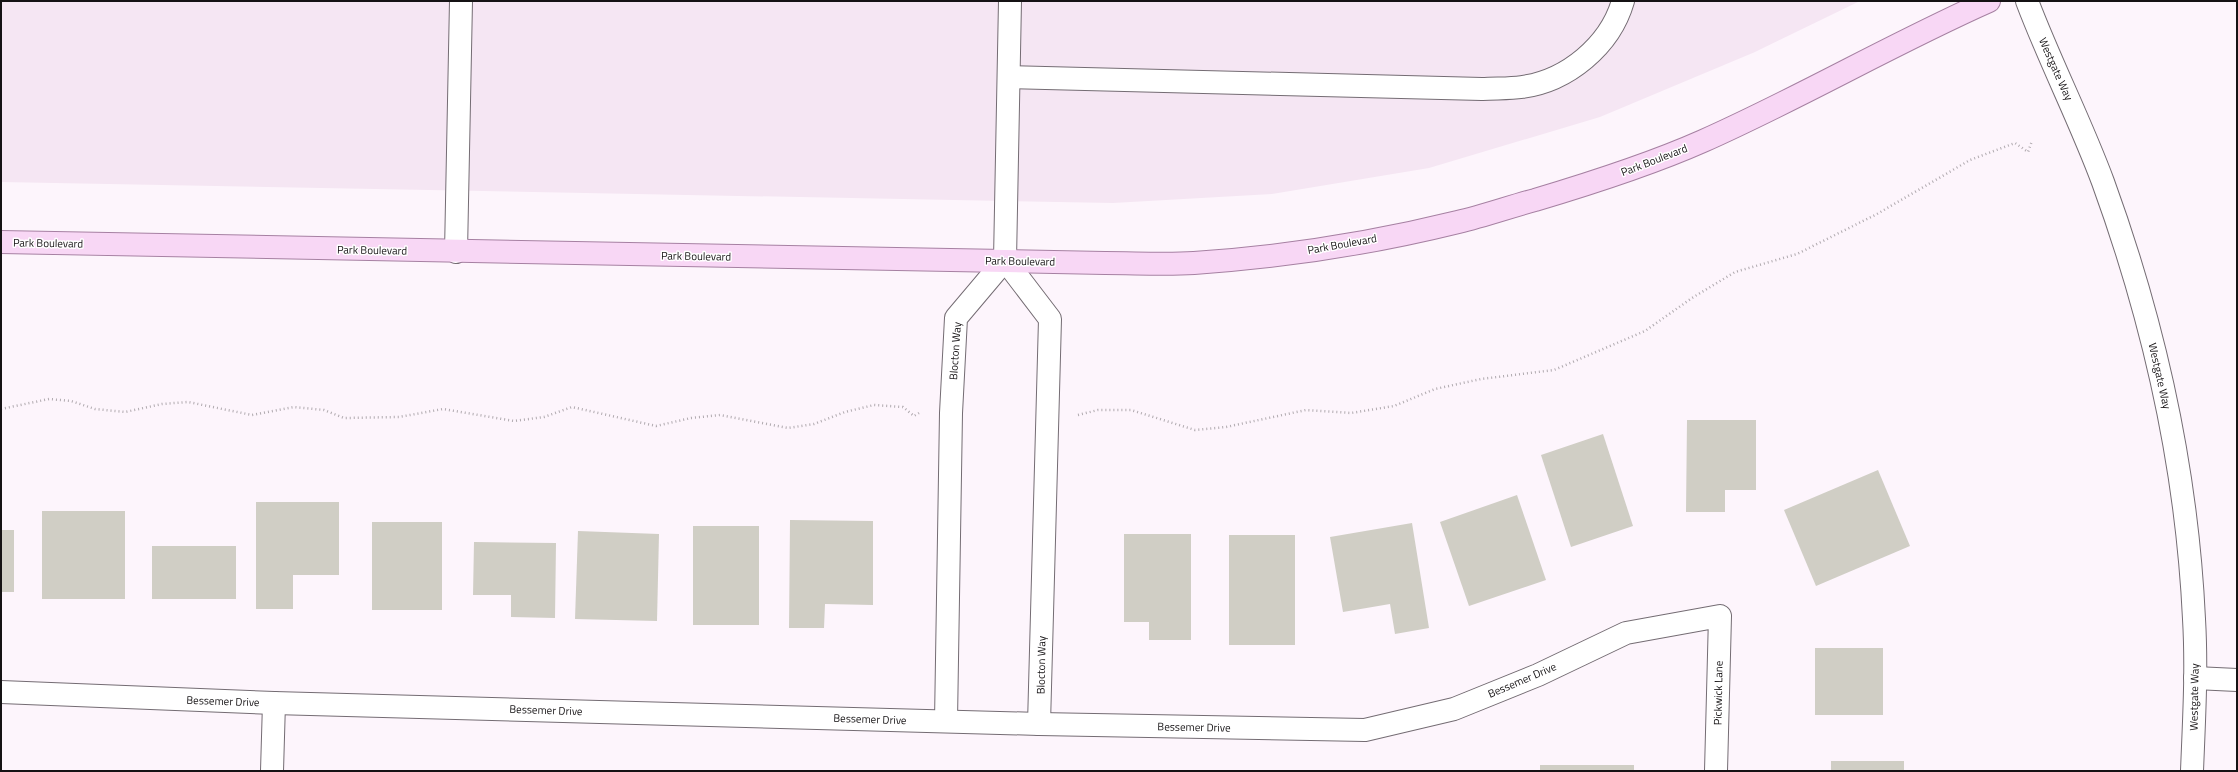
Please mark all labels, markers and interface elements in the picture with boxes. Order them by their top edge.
street label: Westgate Way [2035,35,2077,104]
street label: Park Boulevard [1618,140,1690,180]
street label: Park Boulevard [1306,230,1378,258]
street label: Park Boulevard [13,234,83,252]
street label: Park Boulevard [337,241,407,259]
street label: Park Boulevard [661,247,731,265]
street label: Park Boulevard [985,252,1055,270]
street label: Blocton Way [945,321,965,381]
street label: Westgate Way [2145,341,2176,411]
street label: Blocton Way [1032,635,1050,694]
street label: Bessemer Drive [1485,658,1559,702]
street label: Pickwick Lane [1709,660,1727,725]
street label: Westgate Way [2185,662,2203,731]
street label: Bessemer Drive [186,692,260,710]
street label: Bessemer Drive [509,701,583,719]
street label: Bessemer Drive [833,710,907,728]
street label: Bessemer Drive [1157,718,1231,736]

